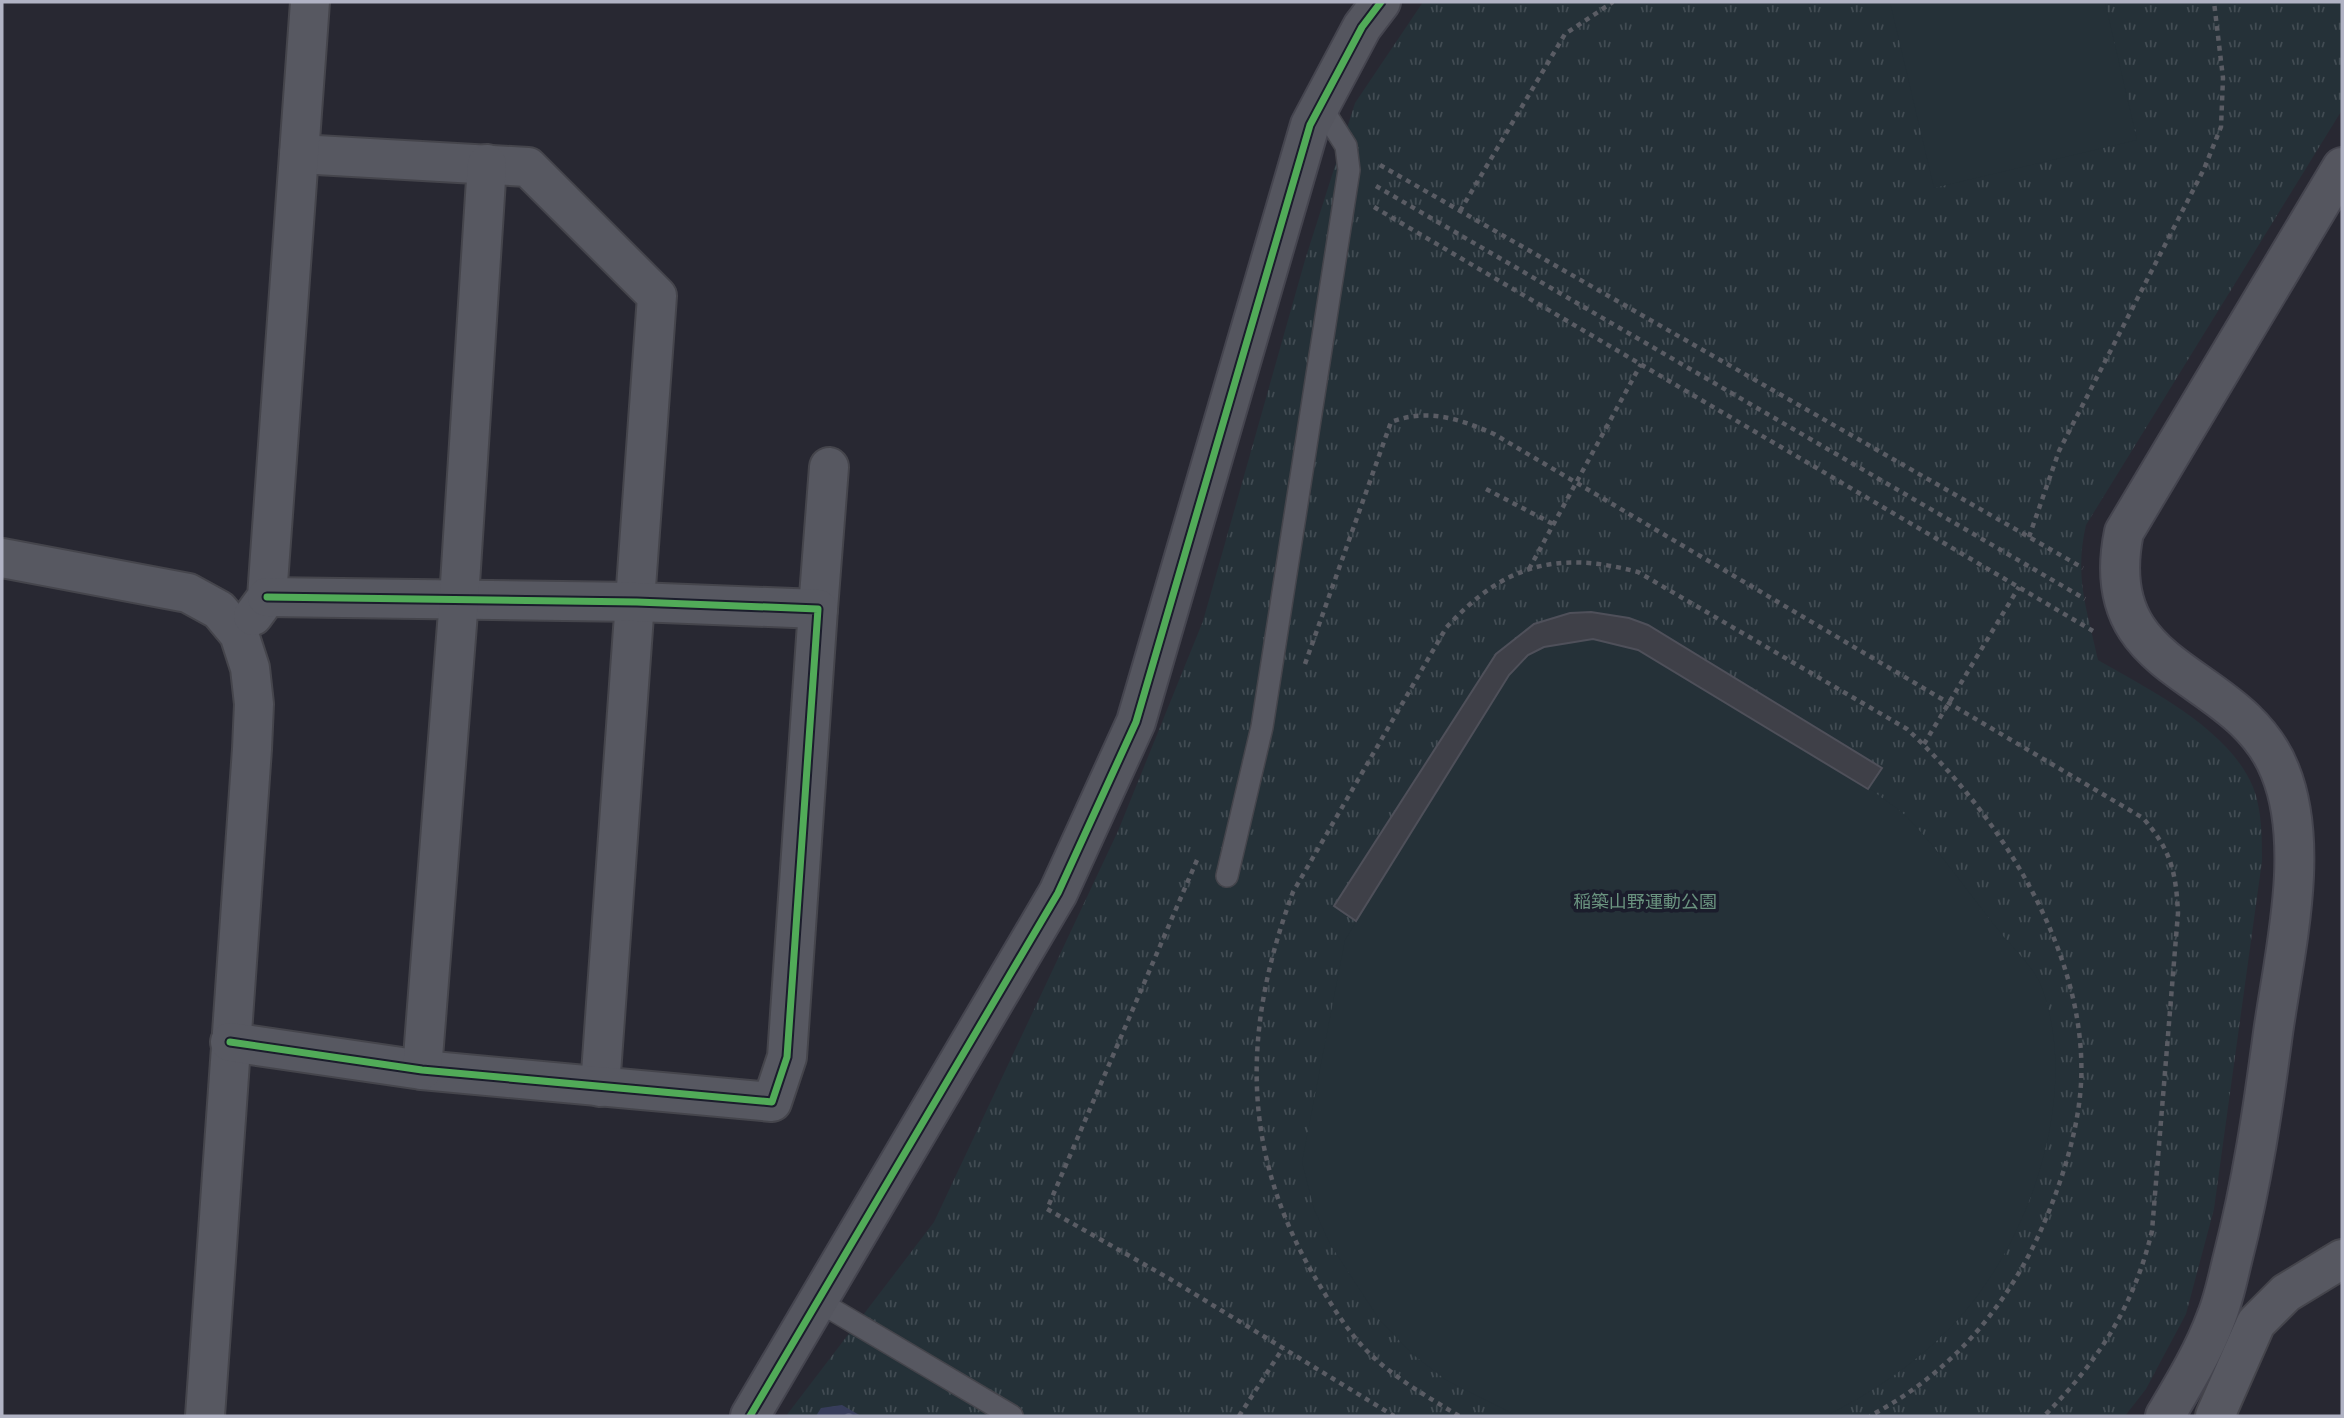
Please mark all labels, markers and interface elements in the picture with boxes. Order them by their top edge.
park label: 稲築山野運動公園 [1573,890,1717,912]

